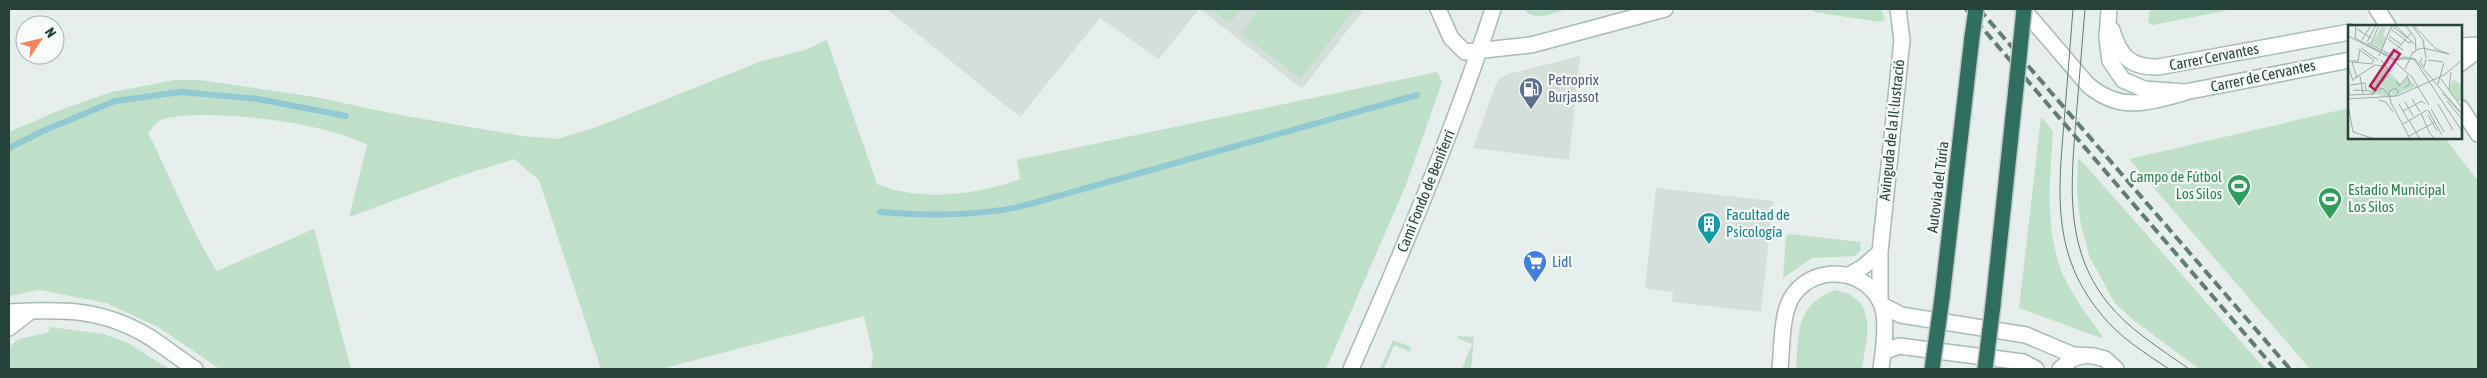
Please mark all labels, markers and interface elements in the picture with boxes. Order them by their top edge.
north arrow [15,15,65,65]
text: N [42,25,60,41]
inset map [2348,25,2462,139]
street label: Carrer Cervantes [2168,40,2260,73]
street label: Carrer de Cervantes [2209,56,2317,95]
street label: Avinguda de la Il·lustració [1876,58,1907,201]
place label: Petroprix Burjassot [1548,71,1599,105]
fuel station icon: Petroprix Burjassot [1518,76,1544,110]
street label: Camí Fondo de Beniferri [1393,127,1458,254]
street label: Autovia del Túria [1923,140,1952,234]
place label: Campo de Fútbol Los Silos [2130,168,2222,202]
sports icon: Campo de Fútbol Los Silos [2226,173,2252,207]
place label: Estadio Municipal Los Silos [2348,181,2446,215]
sports icon: Estadio Municipal Los Silos [2317,186,2343,220]
place label: Facultad de Psicología [1726,206,1790,240]
building icon: Facultad de Psicología [1696,211,1722,245]
supermarket icon: Lidl [1522,249,1548,283]
place label: Lidl [1552,253,1572,270]

